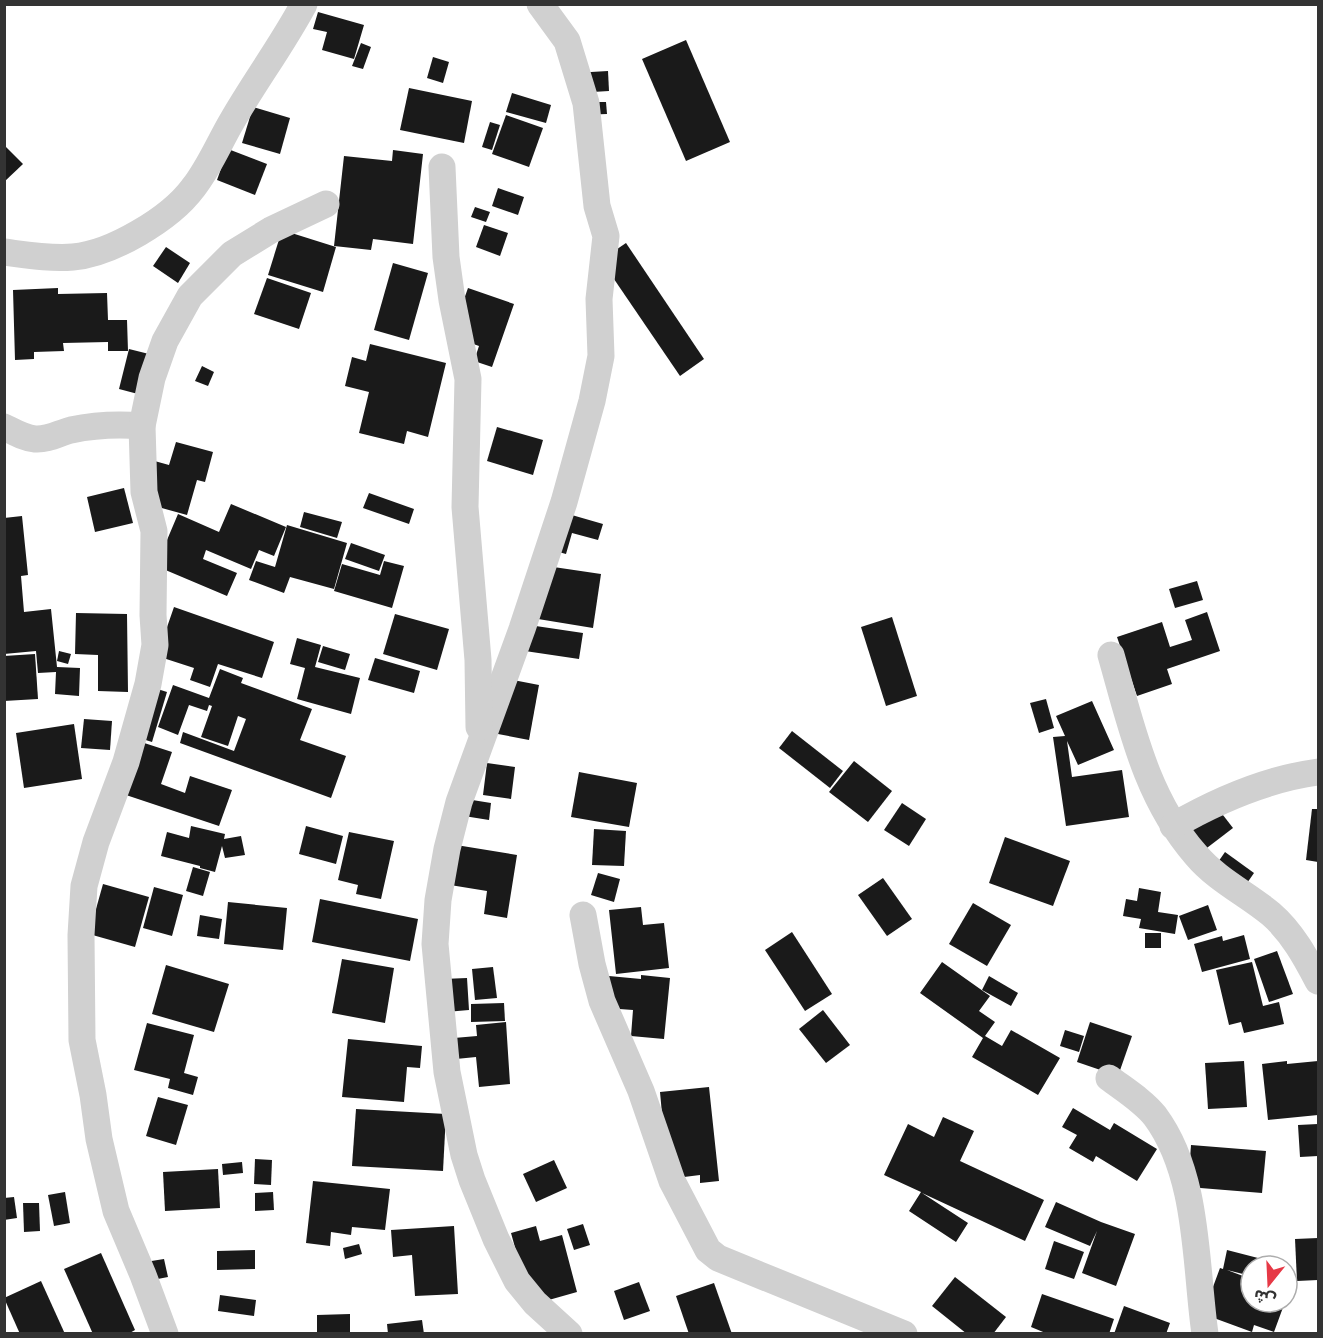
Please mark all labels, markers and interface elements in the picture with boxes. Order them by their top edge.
north arrow [1239,1254,1299,1314]
text: ش [1250,1284,1278,1312]

